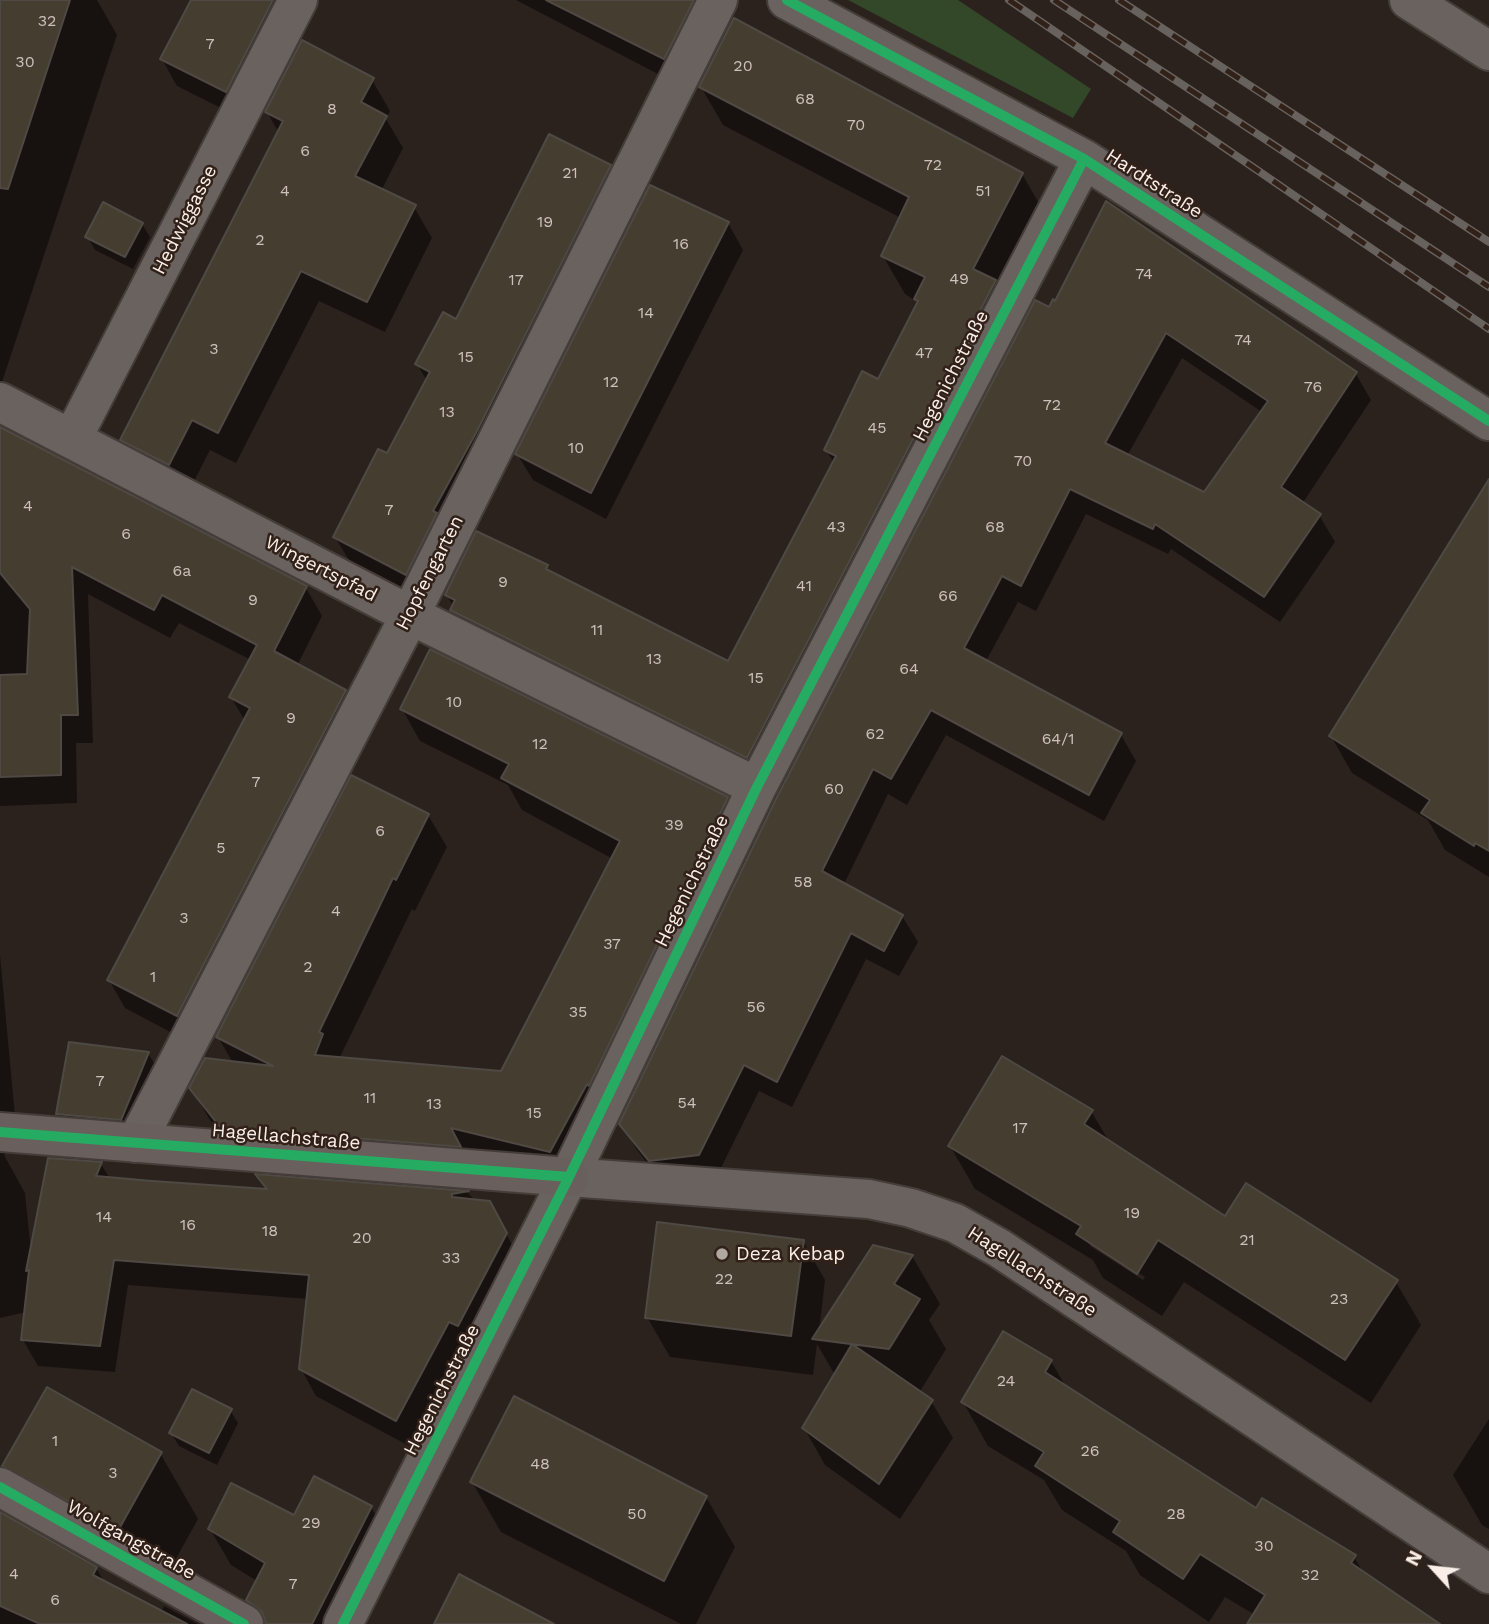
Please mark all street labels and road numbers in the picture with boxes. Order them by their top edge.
street label: Hardtstraße [1101,144,1207,224]
street label: Hedwiggasse [148,162,222,278]
street label: Hegenichstraße [908,307,994,445]
street label: Hopfengarten [391,512,469,634]
street label: Wingertspfad [261,531,381,607]
street label: Hegenichstraße [650,811,734,951]
street label: Hagellachstraße [211,1119,361,1155]
street label: Hagellachstraße [963,1222,1101,1322]
street label: Hegenichstraße [399,1321,485,1459]
street label: Wolfgangstraße [63,1495,199,1585]

